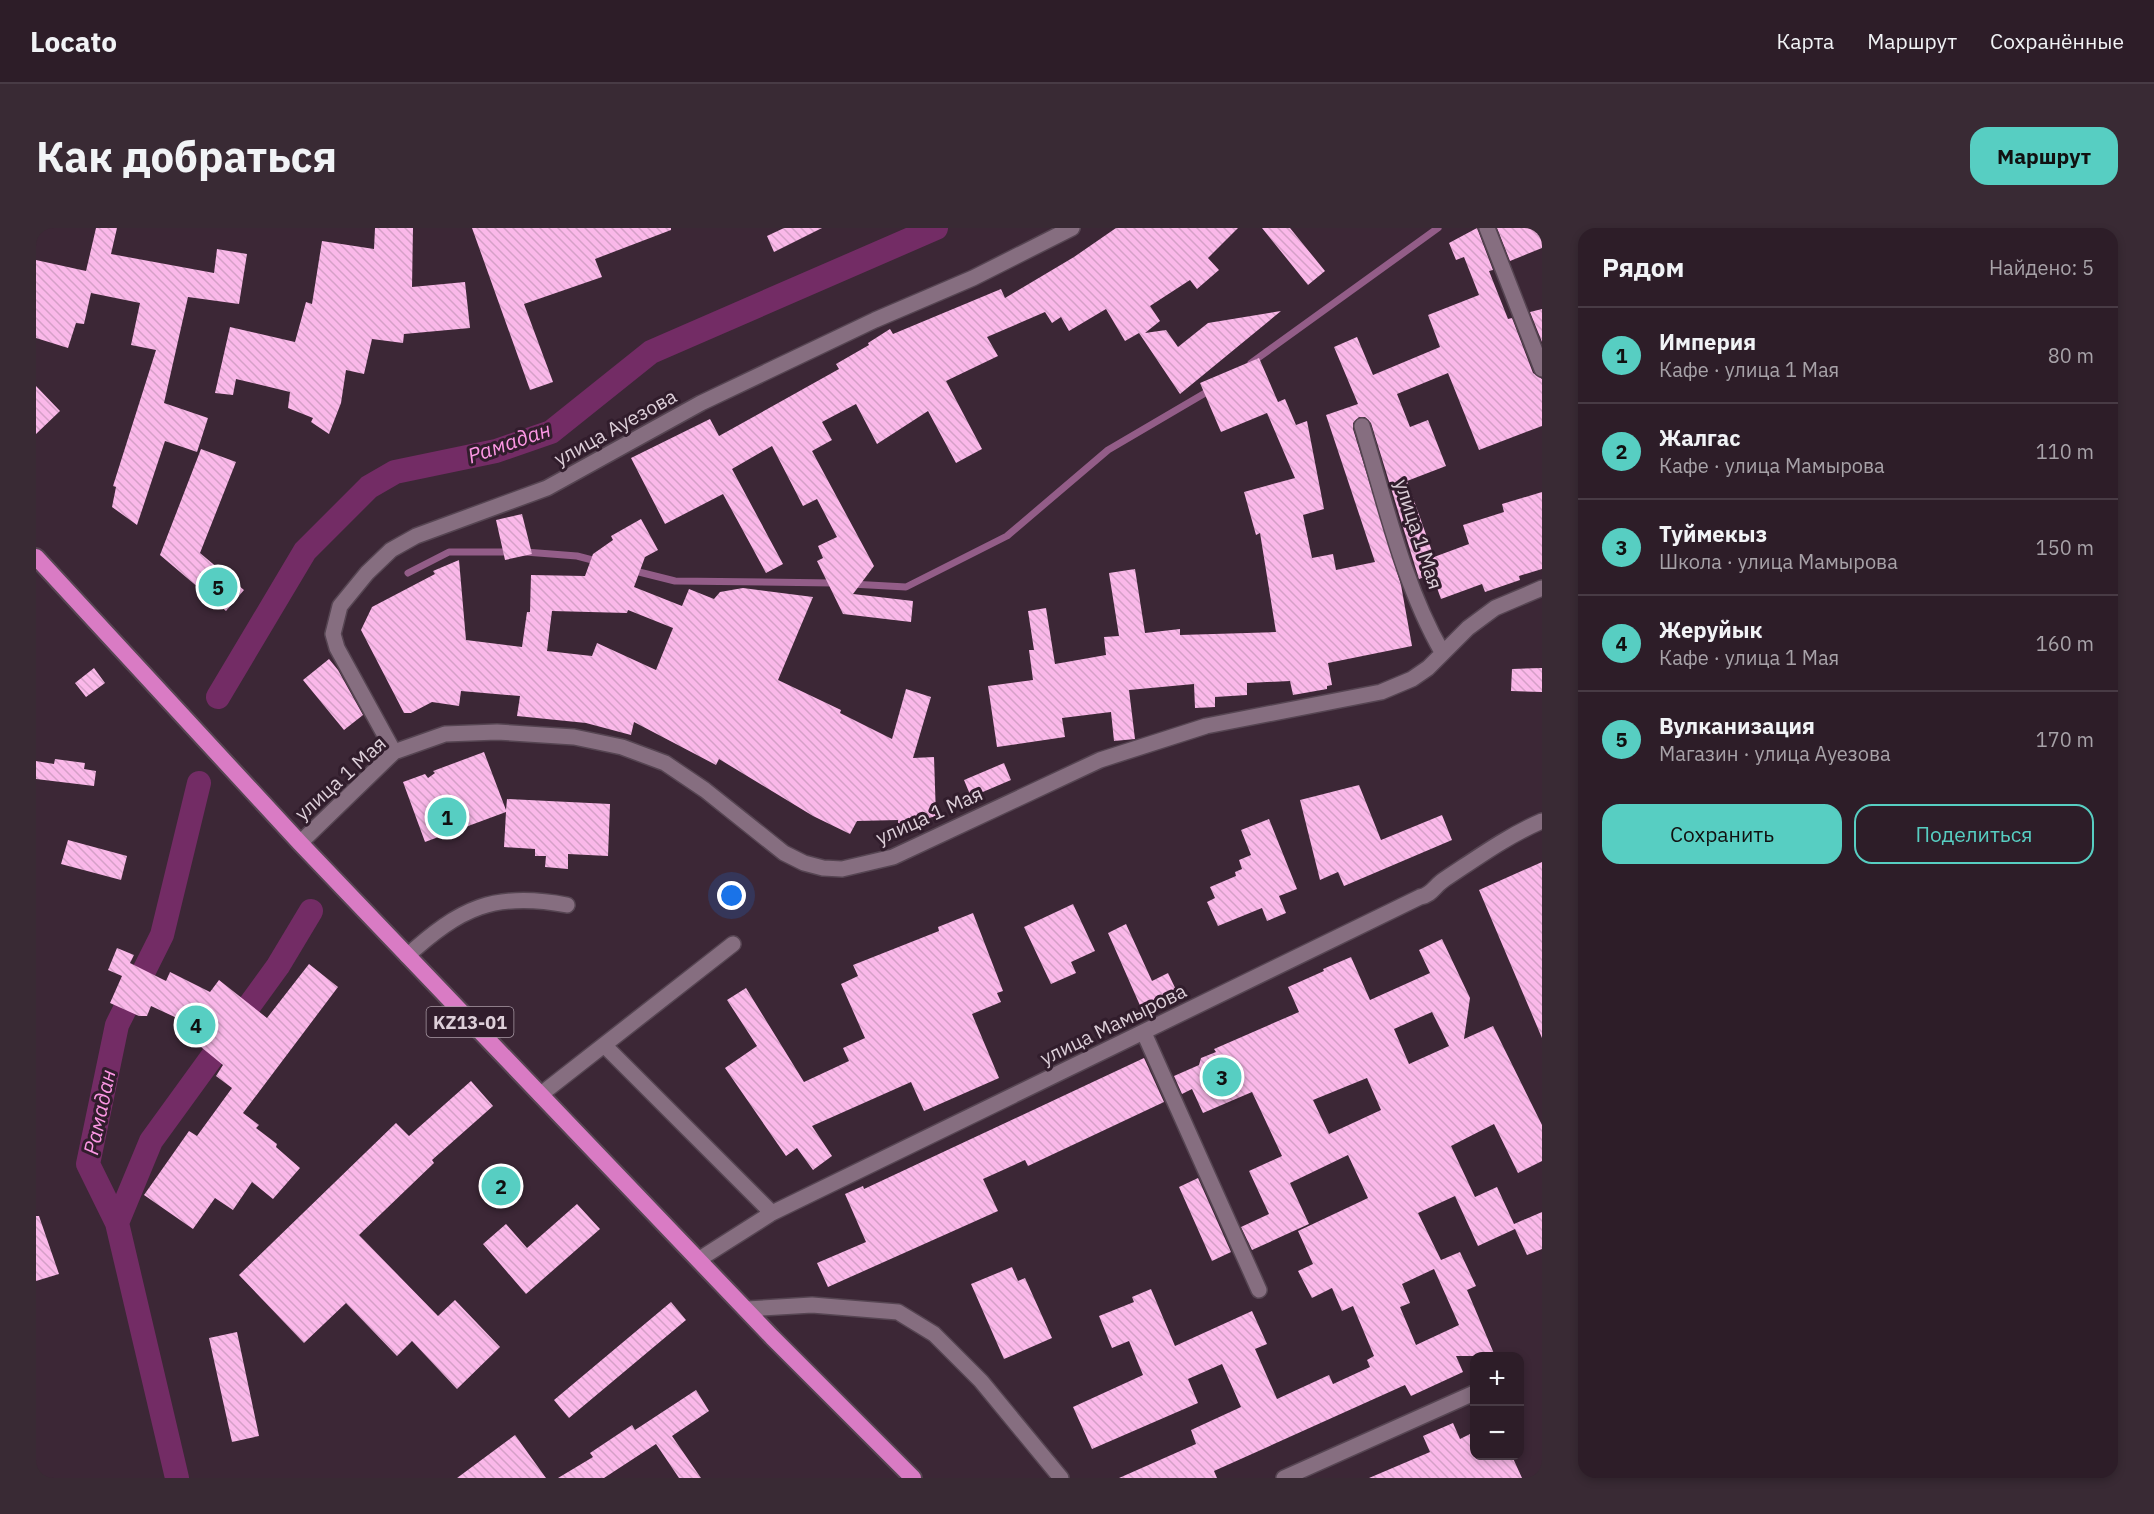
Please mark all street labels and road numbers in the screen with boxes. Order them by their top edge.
street label: улица Ауезова [549,382,681,472]
street label: улица 1 Мая [1388,475,1450,593]
street label: улица 1 Мая [288,730,392,826]
street label: улица 1 Мая [871,779,987,851]
street label: улица Мамырова [1035,977,1191,1071]
road number: KZ13-01 [426,1007,514,1037]

